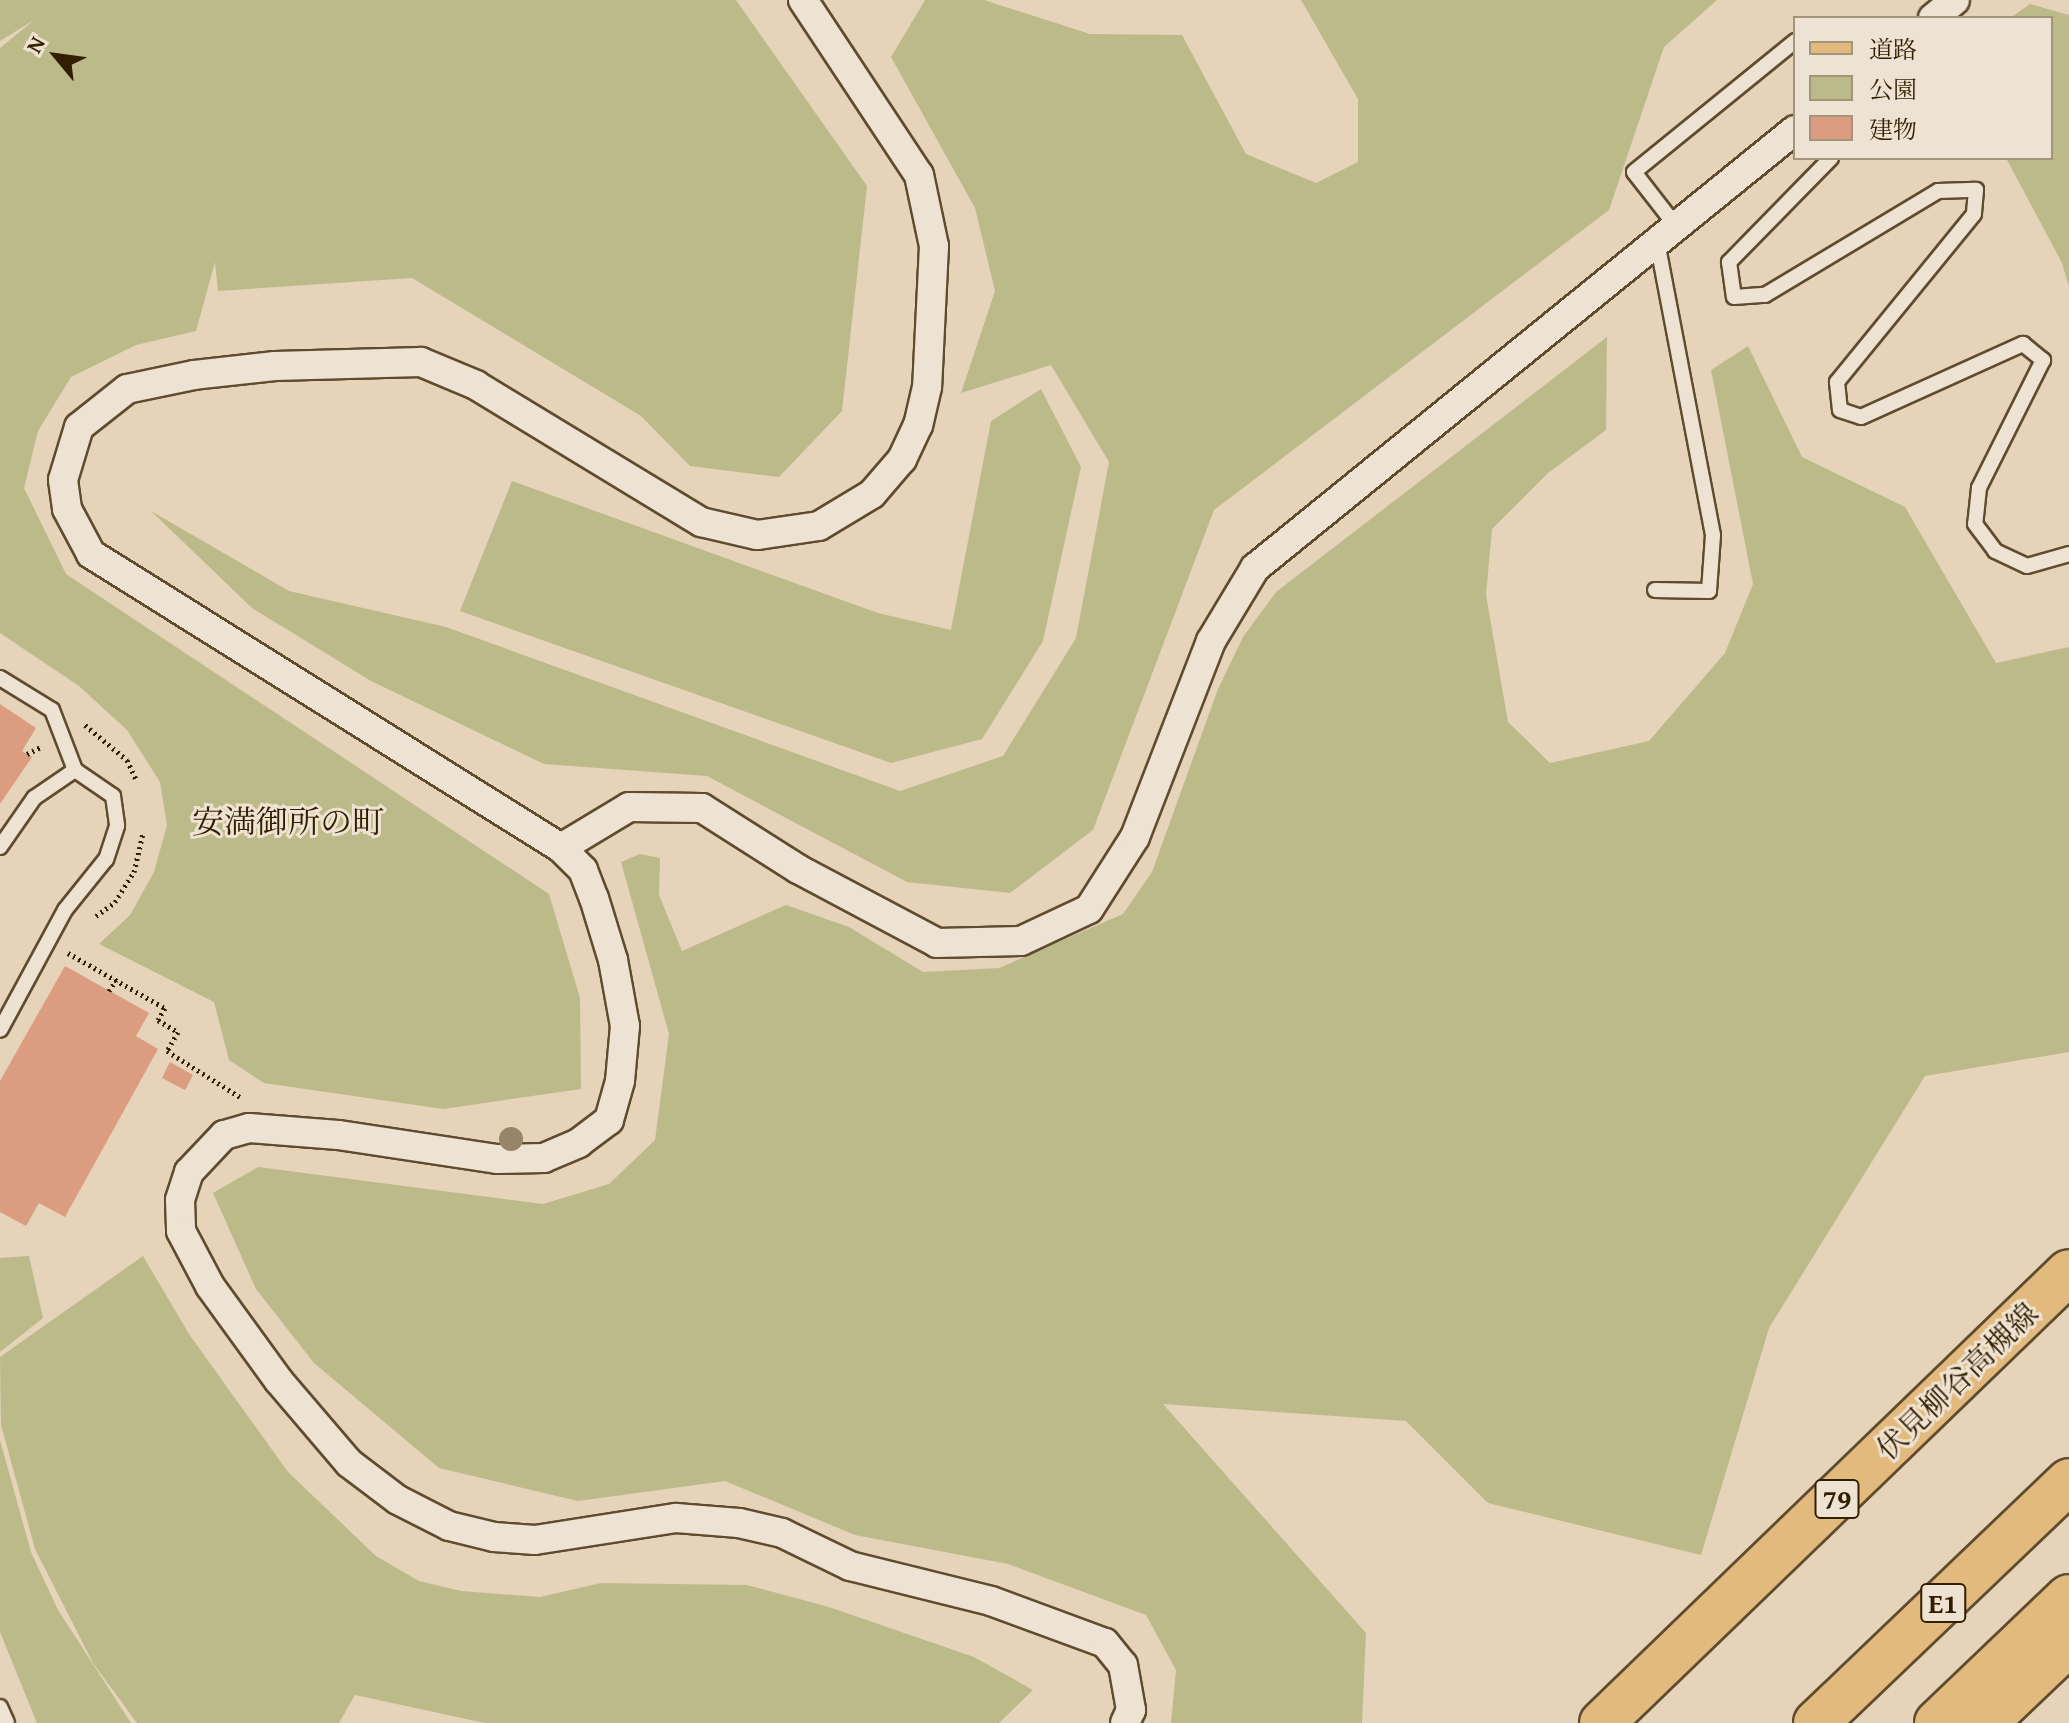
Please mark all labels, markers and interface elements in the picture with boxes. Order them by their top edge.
north arrow [16,16,96,96]
legend [1793,16,2053,160]
text: N [17,30,53,59]
text: 道路 [1869,32,1917,67]
text: 公園 [1869,72,1917,107]
text: 建物 [1869,112,1917,147]
district label: 安満御所の町 [192,803,384,841]
street label: 伏見柳谷高槻線 [1869,1295,2045,1467]
road number: 79 [1813,1475,1861,1523]
road number: E1 [1919,1579,1967,1627]

